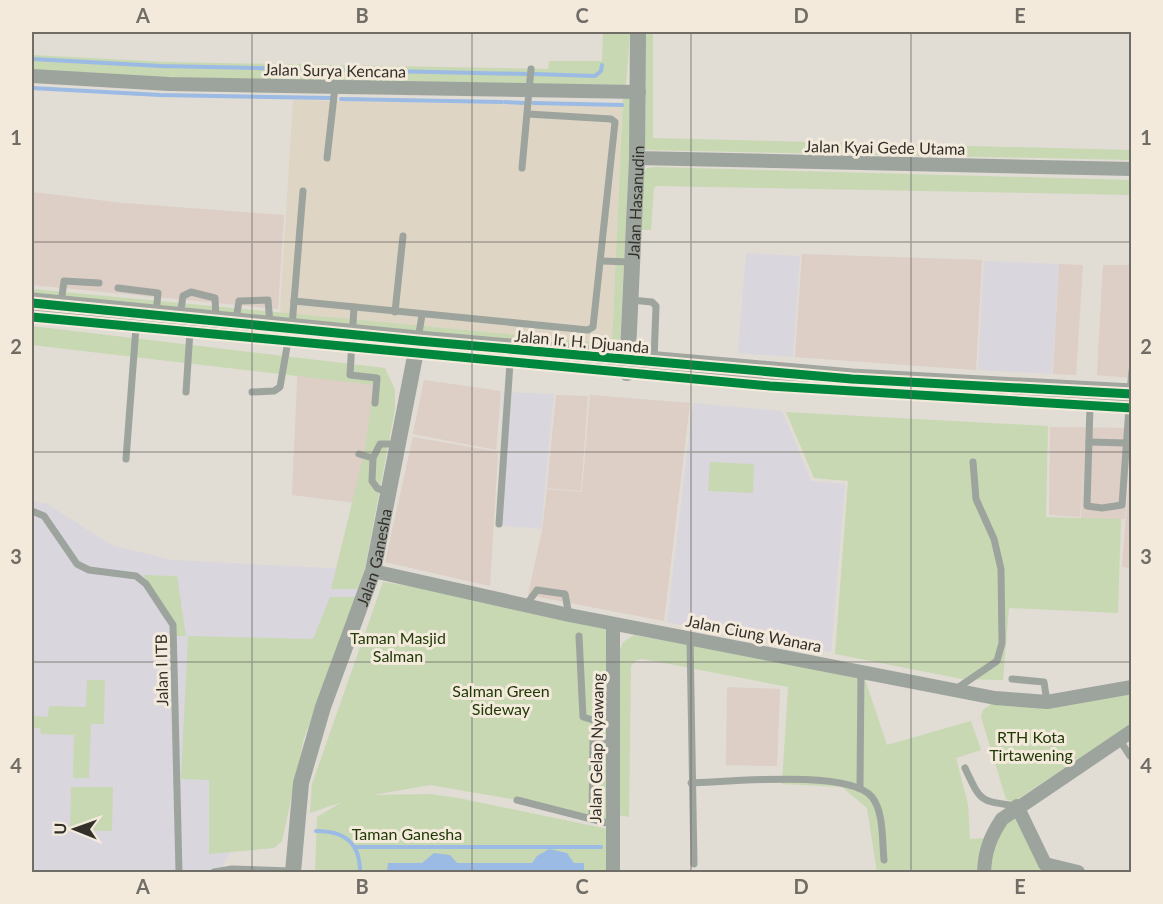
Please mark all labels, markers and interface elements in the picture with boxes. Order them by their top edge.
text: A [135,3,150,27]
text: B [355,3,369,27]
text: C [575,3,589,27]
text: D [793,3,809,27]
text: E [1014,3,1026,27]
street label: Jalan Surya Kencana [264,59,406,81]
text: 1 [10,125,22,149]
text: 1 [1140,125,1152,149]
street label: Jalan Kyai Gede Utama [804,136,966,158]
street label: Jalan Hasanudin [623,145,647,259]
street label: Jalan Ir. H. Djuanda [514,326,650,356]
text: 2 [10,334,22,358]
text: 2 [1140,334,1152,358]
street label: Jalan Ganesha [352,507,395,608]
text: 3 [10,544,22,568]
text: 3 [1140,544,1152,568]
street label: Jalan Ciung Wanara [685,611,823,655]
park label: Taman Masjid Salman [350,628,446,665]
street label: Jalan I ITB [151,634,171,706]
street label: Jalan Gelap Nyawang [585,673,607,823]
park label: Salman Green Sideway [452,681,550,718]
park label: RTH Kota Tirtawening [989,727,1073,764]
text: 4 [10,753,22,777]
text: 4 [1140,753,1152,777]
north arrow [45,799,105,859]
text: U [50,823,69,835]
park label: Taman Ganesha [352,824,462,843]
text: A [135,874,150,898]
text: B [355,874,369,898]
text: C [575,874,589,898]
text: D [793,874,809,898]
text: E [1014,874,1026,898]

